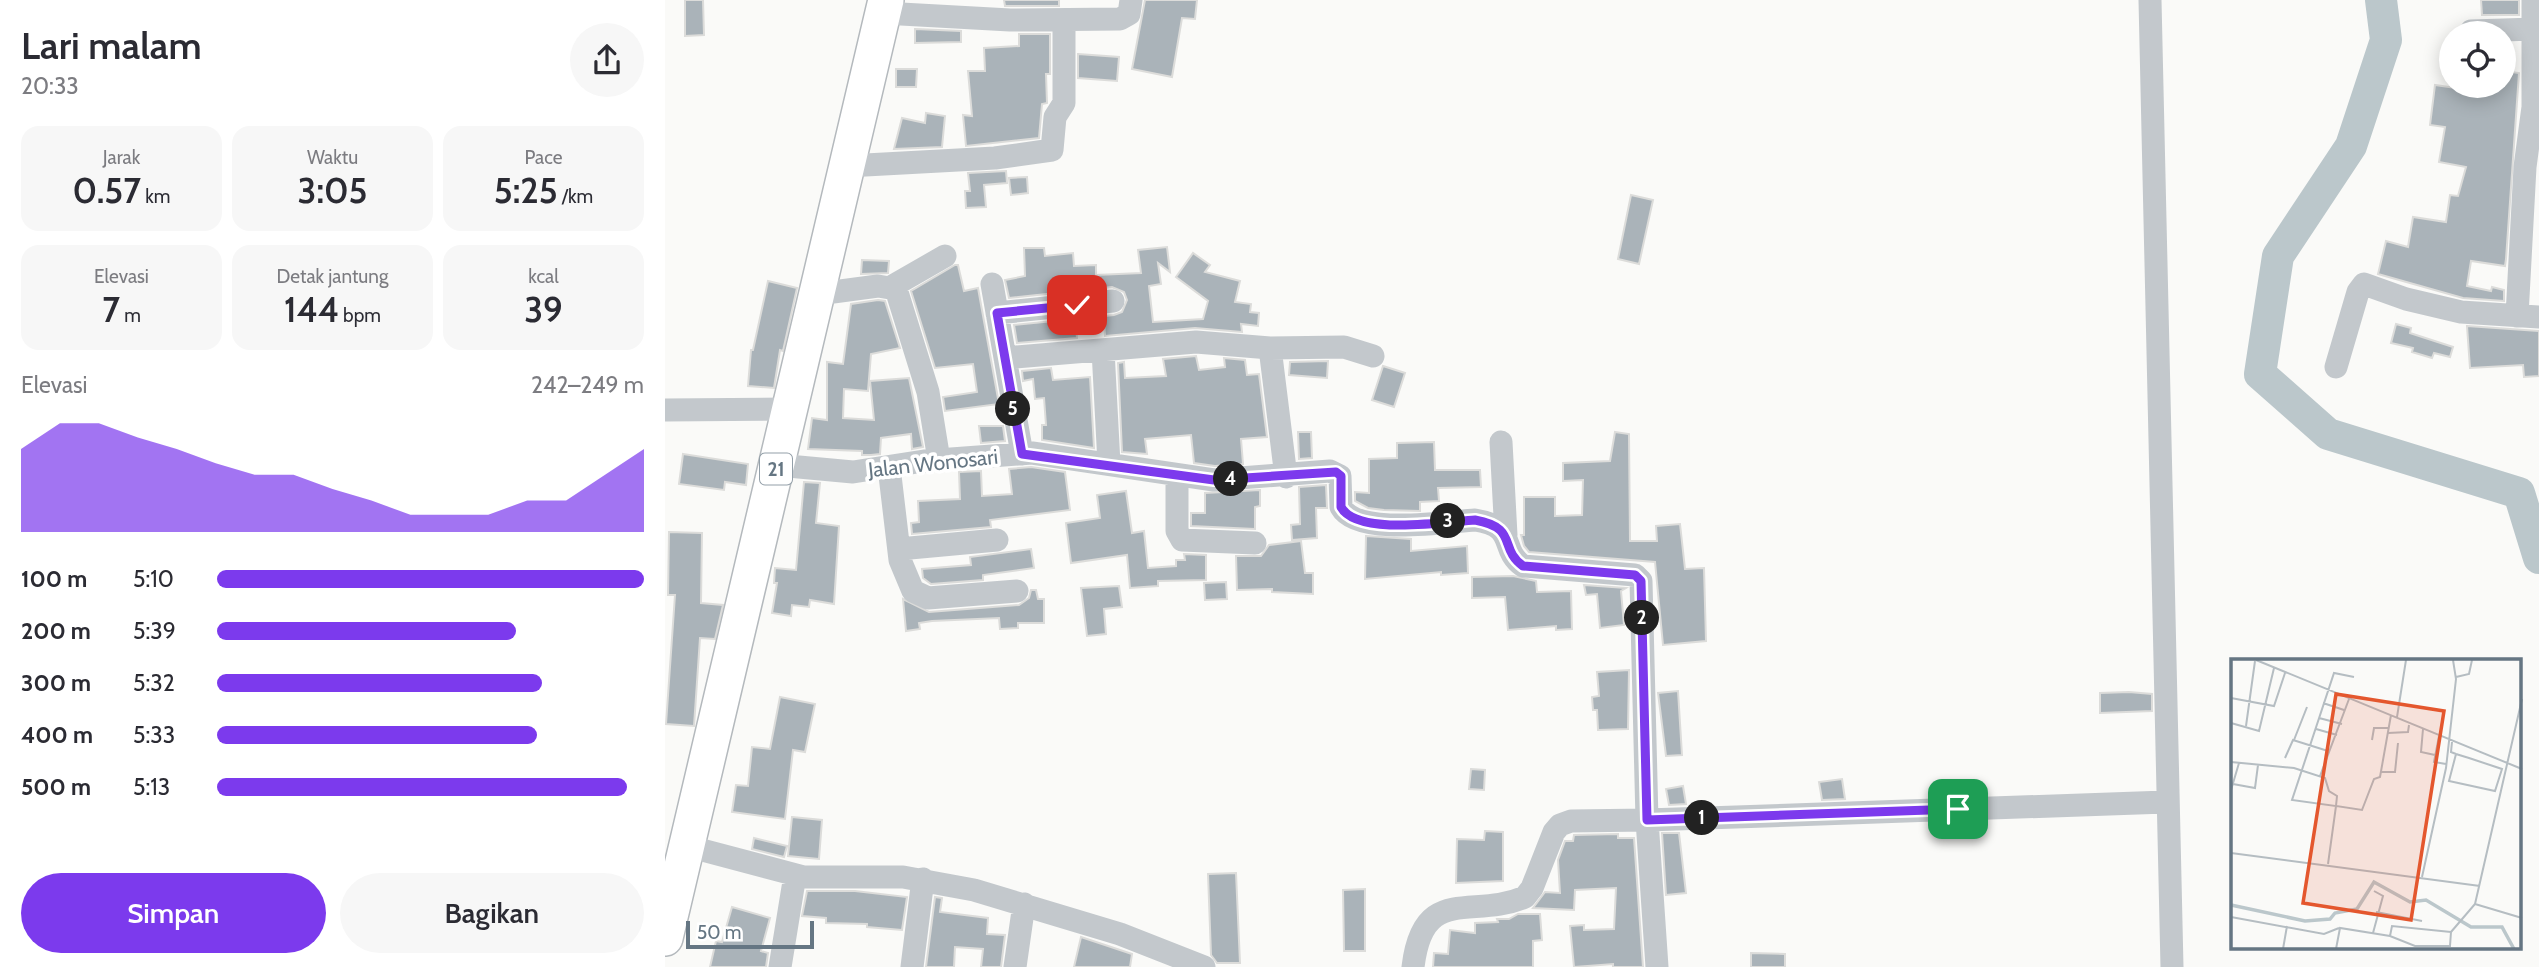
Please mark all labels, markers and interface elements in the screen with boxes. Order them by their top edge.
map controls [2439,21,2516,98]
button: locate [2439,21,2516,98]
text: Lari malam [21,22,202,69]
button: share [570,23,644,97]
text: 20:33 [21,72,79,100]
text: Jarak [103,146,140,169]
text: Waktu [307,146,358,169]
text: Pace [525,146,562,169]
text: 0.57 [73,169,141,212]
text: 3:05 [298,169,367,212]
text: 5:25 [494,169,558,212]
text: km [141,185,170,208]
text: /km [558,185,593,208]
text: Elevasi [94,265,149,288]
text: Detak jantung [277,265,388,288]
text: kcal [528,265,559,288]
pin [1047,275,1107,335]
icon: check [1058,286,1096,324]
text: 7 [102,288,120,331]
text: 144 [284,288,339,331]
text: 39 [524,288,563,331]
text: m [120,304,141,327]
text: bpm [339,304,381,327]
text: Elevasi [21,371,87,399]
text: 242–249 m [531,371,644,399]
pin: 5 [995,392,1031,426]
text: 5 [1007,397,1018,420]
street label: Jalan Wonosari [866,444,999,482]
road number: 21 [760,454,792,484]
pin: 4 [1213,462,1249,496]
text: 4 [1225,467,1236,490]
pin: 3 [1431,504,1465,538]
text: 3 [1442,509,1453,532]
text: 100 m [21,565,87,593]
text: 5:10 [133,565,174,593]
pin: 2 [1625,600,1660,636]
text: 2 [1636,606,1647,629]
text: 200 m [21,617,91,645]
text: 5:39 [133,617,176,645]
inset map [2231,659,2521,950]
text: 300 m [21,669,91,697]
text: 5:32 [133,669,175,697]
text: 400 m [21,721,93,749]
text: 5:33 [133,721,175,749]
text: 500 m [21,773,91,801]
text: 5:13 [133,773,170,801]
pin [1928,779,1988,839]
icon: arrive [1939,790,1977,828]
pin: 1 [1685,800,1719,836]
text: 1 [1698,806,1705,829]
button: Simpan [21,873,326,953]
button: Bagikan [340,873,644,953]
scale bar [686,918,814,950]
text: 50 m [697,921,741,944]

